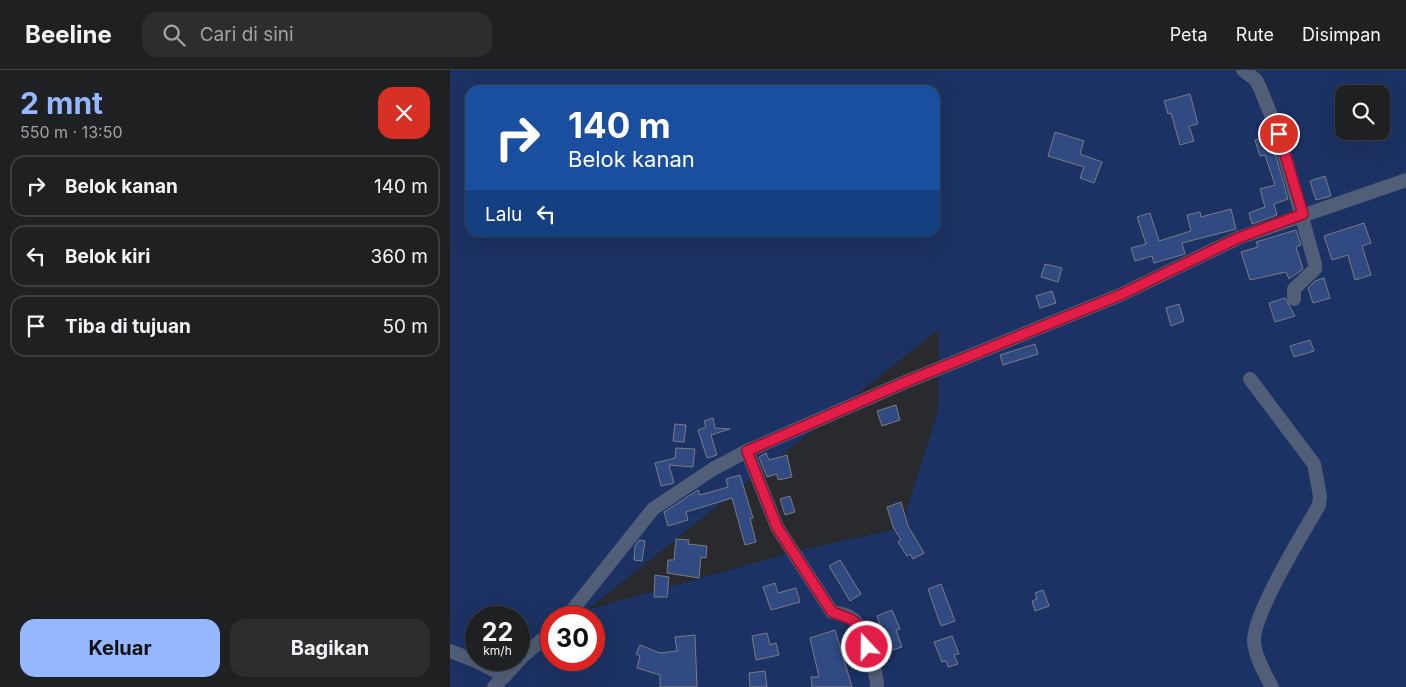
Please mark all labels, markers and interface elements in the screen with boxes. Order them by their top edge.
search box [142,12,492,57]
text: Beeline [25,20,112,49]
icon: search [160,21,188,49]
text: Cari di sini [200,23,294,46]
text: Peta [1170,24,1208,45]
text: Rute [1236,24,1274,45]
text: Disimpan [1302,24,1381,45]
text: 2 mnt [20,85,103,121]
map controls [1335,85,1390,140]
button: search [1335,85,1390,140]
button: close [378,87,430,139]
text: 140 m [568,104,671,146]
icon: right [485,105,550,170]
pin [1258,113,1300,155]
icon: arrive [1265,120,1293,148]
text: 550 m · 13:50 [20,122,123,142]
text: Belok kanan [568,146,695,172]
icon: right [22,172,50,200]
text: Belok kanan [65,175,178,198]
text: 140 m [374,175,428,198]
icon: left [532,200,560,228]
text: Lalu [485,203,522,226]
icon: left [22,242,50,270]
text: Belok kiri [65,245,150,268]
text: 360 m [371,245,428,268]
icon: arrive [22,312,50,340]
text: Tiba di tujuan [65,315,191,338]
text: 50 m [382,315,428,338]
speed limit sign: 30 [540,606,605,671]
text: 22 [482,617,513,647]
button: Keluar [20,619,220,677]
button: Bagikan [230,619,430,677]
position arrow [840,620,892,672]
text: km/h [483,643,512,658]

